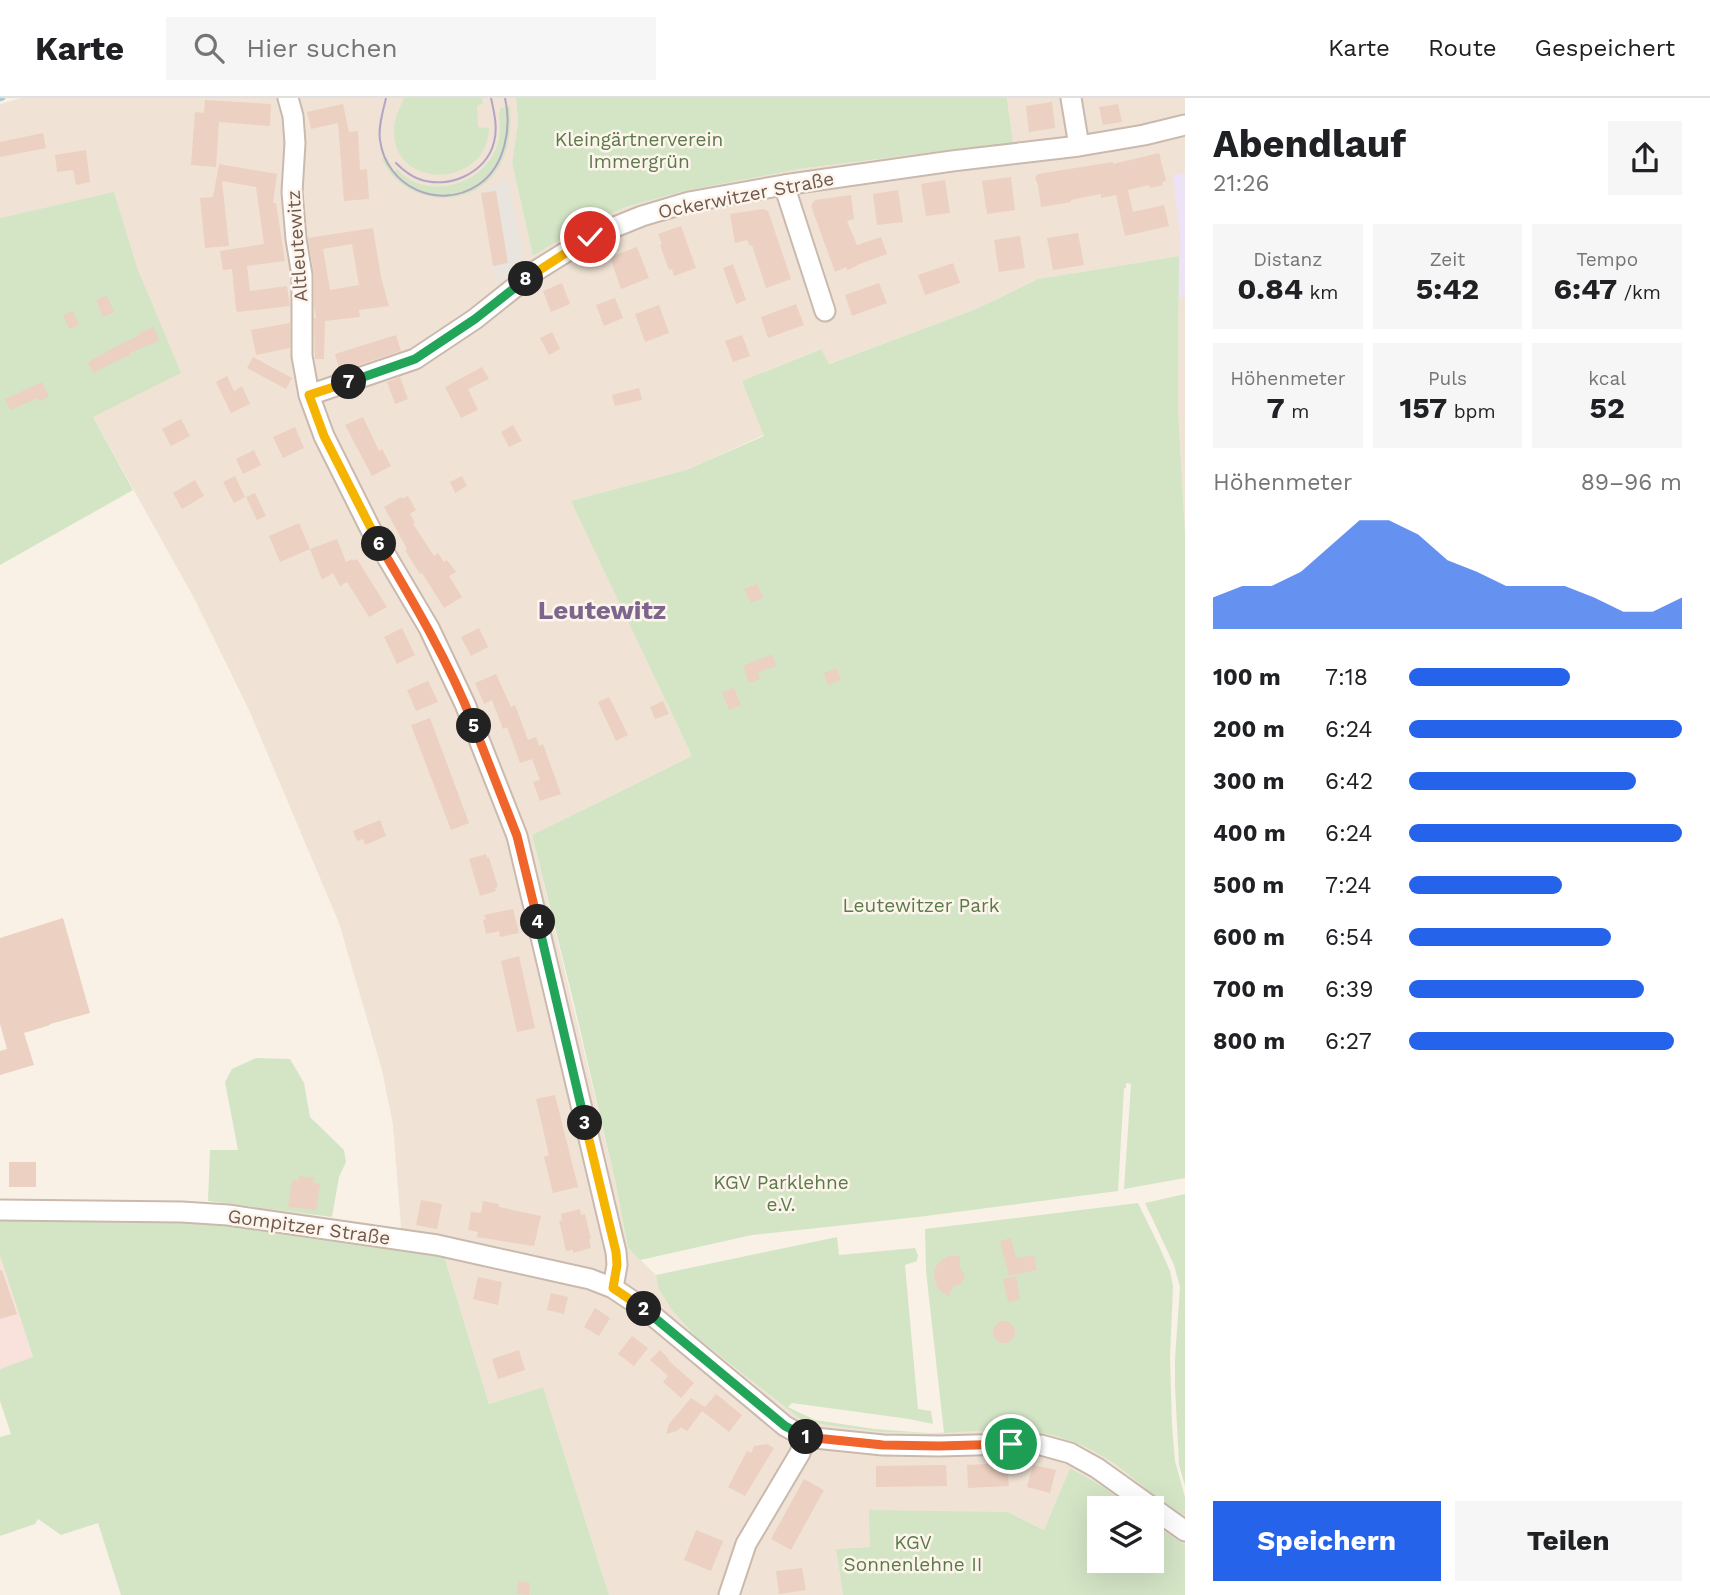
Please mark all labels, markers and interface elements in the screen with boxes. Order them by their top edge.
search box [166,17,656,80]
text: Karte [35,29,124,68]
icon: search [190,29,228,67]
text: Hier suchen [246,33,398,63]
text: Karte [1328,34,1390,62]
text: Route [1428,34,1497,62]
text: Gespeichert [1535,34,1675,62]
button: share [1608,121,1682,195]
text: Abendlauf [1213,122,1406,166]
park label: Kleingärtnerverein Immergrün [555,128,723,173]
street label: Ockerwitzer Straße [656,167,836,223]
text: 21:26 [1213,170,1270,197]
street label: Altleutewitz [282,189,312,303]
pin [560,207,620,267]
icon: check [571,218,609,256]
text: Distanz [1253,248,1322,271]
text: Zeit [1430,248,1465,271]
text: Tempo [1576,248,1638,271]
pin: 8 [508,262,544,296]
text: 8 [520,267,531,290]
text: 0.84 [1237,271,1303,306]
text: 5:42 [1416,271,1479,306]
text: 6:47 [1553,271,1617,306]
text: km [1303,281,1338,304]
text: /km [1617,281,1661,304]
pin: 7 [332,364,366,400]
text: Höhenmeter [1230,367,1345,390]
text: Puls [1428,367,1467,390]
text: kcal [1588,367,1626,390]
text: 7 [343,370,354,393]
text: 7 [1266,390,1285,425]
text: 157 [1399,390,1447,425]
text: 52 [1589,390,1625,425]
text: m [1285,400,1309,423]
text: bpm [1447,400,1496,423]
text: Höhenmeter [1213,469,1352,496]
text: 89–96 m [1581,469,1682,496]
pin: 6 [362,526,396,562]
text: 6 [373,532,384,555]
district label: Leutewitz [538,595,666,625]
text: 100 m [1213,664,1281,691]
text: 7:18 [1325,664,1368,691]
pin: 5 [456,708,491,744]
text: 5 [468,714,479,737]
text: 200 m [1213,716,1285,743]
text: 6:24 [1325,716,1373,743]
text: 300 m [1213,768,1284,795]
text: 6:42 [1325,768,1373,795]
text: 400 m [1213,820,1286,847]
text: 6:24 [1325,820,1373,847]
text: 500 m [1213,872,1284,899]
text: 7:24 [1325,872,1371,899]
park label: Leutewitzer Park [843,894,1000,917]
pin: 4 [520,904,556,940]
text: 4 [531,910,544,933]
text: 600 m [1213,924,1285,951]
text: 6:54 [1325,924,1373,951]
text: 700 m [1213,976,1284,1003]
text: 6:39 [1325,976,1373,1003]
text: 800 m [1213,1028,1285,1055]
text: 6:27 [1325,1028,1372,1055]
pin: 3 [568,1105,602,1140]
text: 3 [579,1111,590,1134]
park label: KGV Parklehne e.V. [713,1171,849,1216]
street label: Gompitzer Straße [226,1204,392,1250]
pin: 2 [626,1292,662,1326]
text: 2 [638,1297,649,1320]
pin [981,1414,1041,1474]
pin: 1 [788,1420,824,1454]
text: 1 [801,1425,810,1448]
icon: arrive [992,1425,1030,1463]
map controls [1087,1496,1164,1573]
button: layers [1087,1496,1164,1573]
button: Speichern [1213,1501,1441,1581]
button: Teilen [1455,1501,1682,1581]
park label: KGV Sonnenlehne II [844,1531,982,1576]

